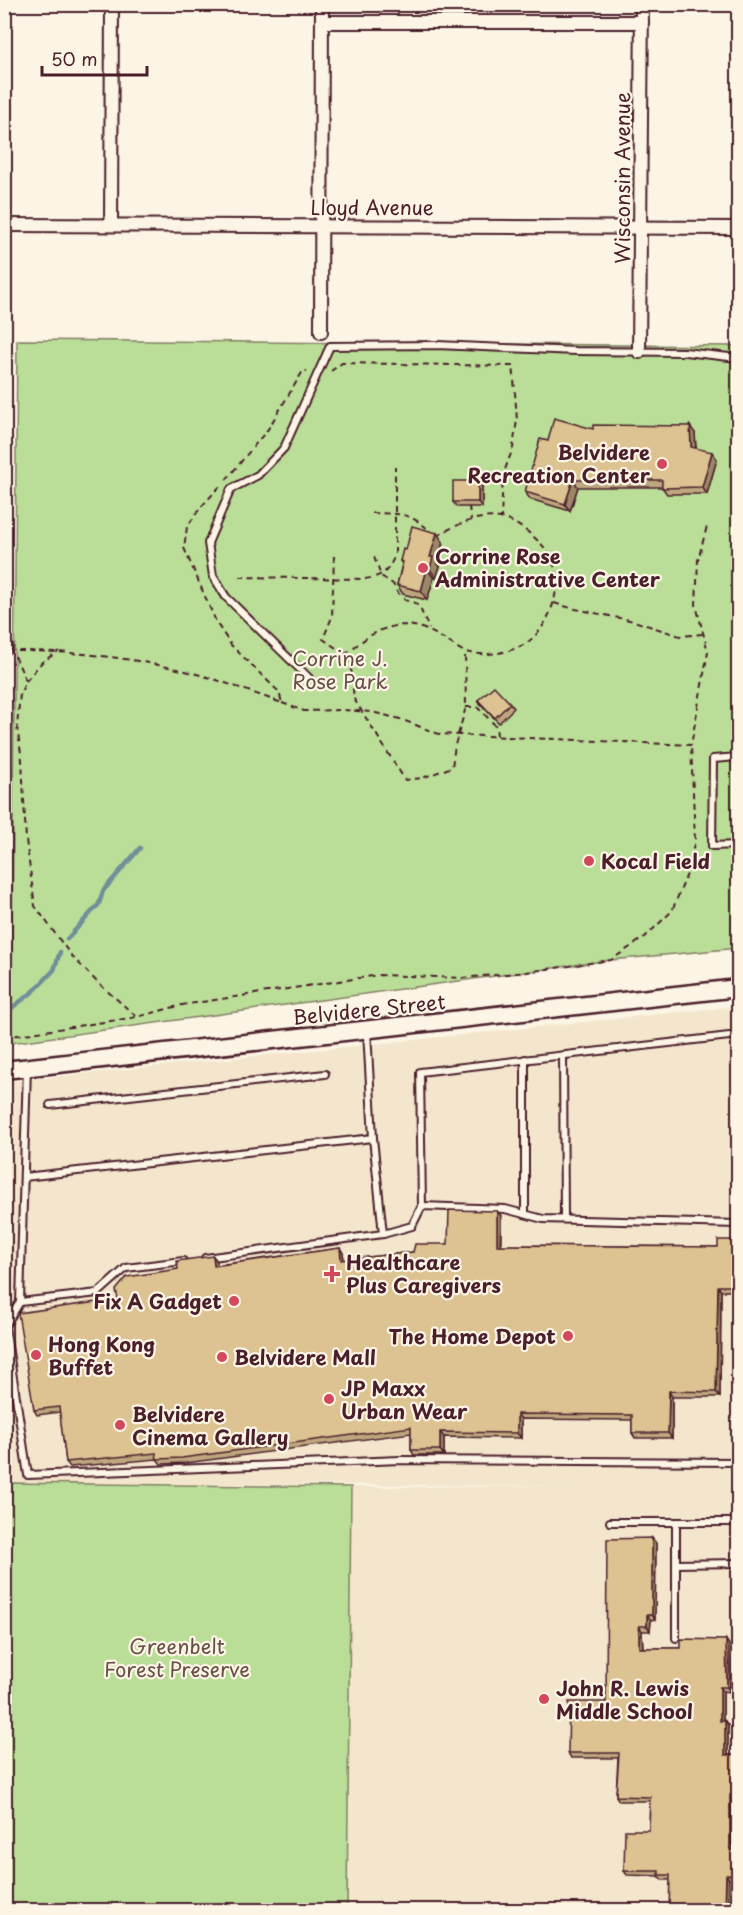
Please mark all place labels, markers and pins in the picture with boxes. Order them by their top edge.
place label: Belvidere Recreation Center [468,437,651,490]
marker: Belvidere Recreation Center [655,457,669,471]
place label: Corrine Rose Administrative Center [434,541,661,594]
marker: Corrine Rose Administrative Center [416,561,430,575]
place label: Kocal Field [601,846,710,876]
marker: Kocal Field [582,854,596,868]
place label: Healthcare Plus Caregivers [346,1247,501,1300]
marker: Healthcare Plus Caregivers [323,1265,341,1283]
place label: Fix A Gadget [93,1286,222,1316]
marker: Fix A Gadget [227,1294,241,1308]
place label: The Home Depot [389,1321,556,1351]
place label: Hong Kong Buffet [48,1329,155,1382]
marker: The Home Depot [561,1329,575,1343]
place label: Belvidere Mall [234,1342,376,1372]
marker: Hong Kong Buffet [29,1348,43,1362]
marker: Belvidere Mall [215,1350,229,1364]
place label: JP Maxx Urban Wear [341,1373,468,1426]
marker: JP Maxx Urban Wear [322,1392,336,1406]
place label: Belvidere Cinema Gallery [132,1399,288,1452]
marker: Belvidere Cinema Gallery [113,1418,127,1432]
place label: John R. Lewis Middle School [556,1673,693,1726]
marker: John R. Lewis Middle School [537,1692,551,1706]

